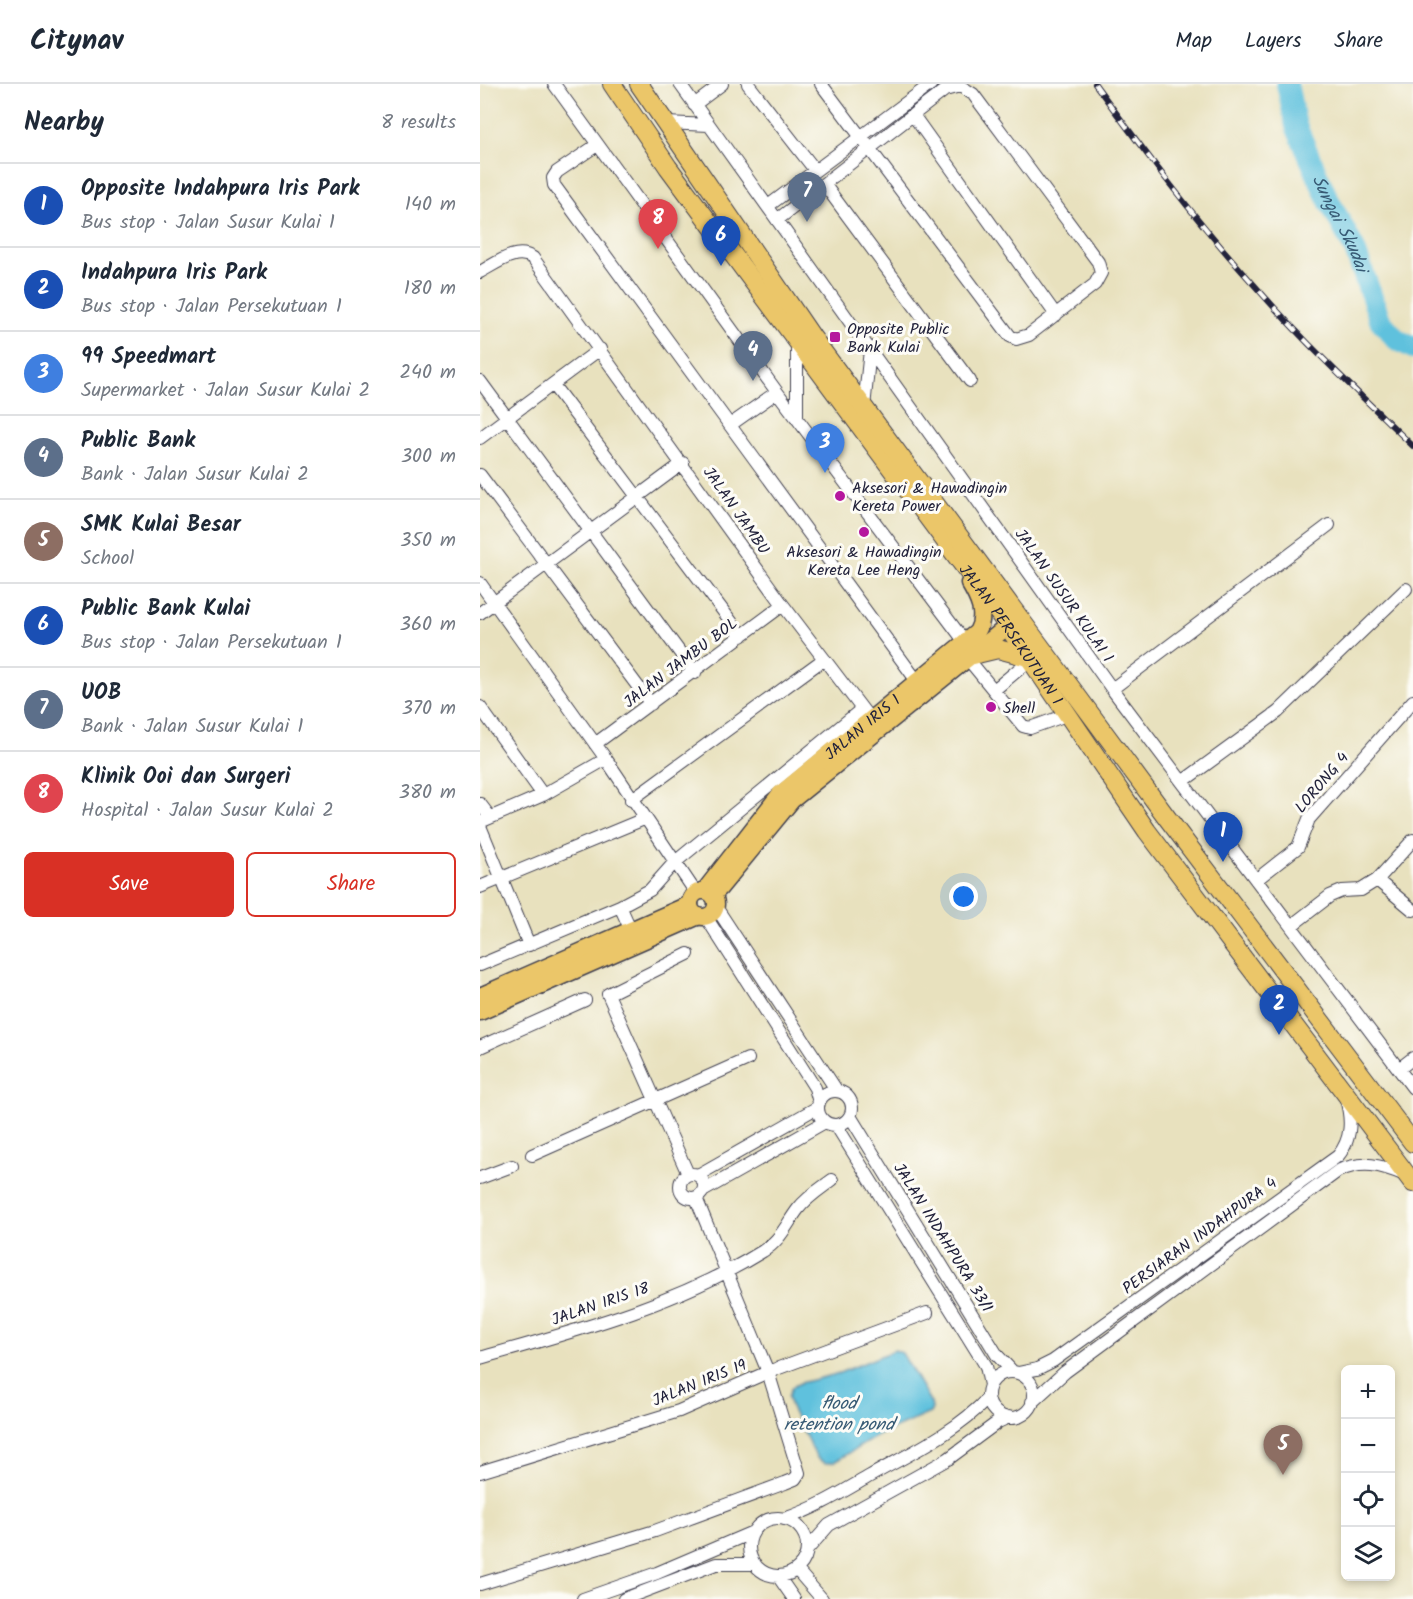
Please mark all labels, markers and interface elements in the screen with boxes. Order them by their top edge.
text: Citynav [30,19,123,64]
text: Map [1175,25,1212,58]
text: Layers [1245,25,1301,58]
text: Share [1334,25,1383,58]
text: Nearby [24,102,104,144]
text: 8 results [381,107,456,139]
water label: Sungai Skudai [1303,171,1376,280]
text: Opposite Indahpura Iris Park [81,172,359,207]
pin: 7 [788,172,826,222]
text: 1 [40,189,47,221]
text: 140 m [405,189,456,221]
pin: 8 [638,200,678,249]
text: Bus stop · Jalan Susur Kulai 1 [81,207,335,239]
pin: 6 [702,216,740,266]
text: Indahpura Iris Park [81,256,267,291]
text: 2 [38,273,49,305]
text: 180 m [404,273,456,305]
text: Bus stop · Jalan Persekutuan 1 [81,291,342,323]
place label: Opposite Public Bank Kulai [847,317,949,360]
marker: Opposite Public Bank Kulai [828,330,842,344]
pin: 4 [734,332,772,381]
text: 99 Speedmart [81,340,216,375]
text: 3 [38,357,49,389]
text: 240 m [399,357,456,389]
text: Supermarket · Jalan Susur Kulai 2 [81,375,370,407]
text: Public Bank [81,424,195,459]
pin: 3 [806,424,844,473]
text: 4 [38,441,49,473]
text: 300 m [401,441,456,473]
text: Bank · Jalan Susur Kulai 2 [81,459,309,491]
street label: JALAN JAMBU [696,462,776,560]
place label: Aksesori & Hawadingin Kereta Power [852,476,1007,519]
marker: Aksesori & Hawadingin Kereta Power [833,489,847,503]
text: SMK Kulai Besar [81,508,241,543]
street label: JALAN SUSUR KULAI 1 [1008,524,1120,668]
text: 5 [38,525,49,557]
text: 350 m [400,525,456,557]
marker: Aksesori & Hawadingin Kereta Lee Heng [857,525,871,539]
place label: Aksesori & Hawadingin Kereta Lee Heng [786,540,942,583]
text: School [81,543,134,575]
street label: JALAN PERSEKUTUAN 1 [952,559,1069,711]
text: Public Bank Kulai [81,592,250,627]
text: 6 [38,609,49,641]
text: 360 m [400,609,456,641]
street label: JALAN JAMBU BOL [618,612,743,715]
text: Bus stop · Jalan Persekutuan 1 [81,627,342,659]
text: UOB [81,676,121,711]
street label: JALAN IRIS 1 [819,689,907,767]
text: 7 [39,693,48,725]
text: 370 m [401,693,456,725]
place label: Shell [1003,696,1035,721]
marker: Shell [984,700,998,714]
text: Bank · Jalan Susur Kulai 1 [81,711,303,743]
street label: LORONG 4 [1289,747,1355,819]
text: Klinik Ooi dan Surgeri [81,760,290,795]
text: 8 [38,777,49,809]
text: 380 m [399,777,456,809]
text: Hospital · Jalan Susur Kulai 2 [81,795,334,827]
pin: 1 [1204,812,1242,862]
button: Save [24,852,234,917]
button: Share [246,852,456,917]
your location [949,882,978,911]
pin: 2 [1260,986,1298,1035]
street label: JALAN INDAHPURA 33/1 [887,1158,999,1317]
street label: PERSIARAN INDAHPURA 4 [1117,1171,1283,1301]
street label: JALAN IRIS 18 [548,1276,653,1333]
street label: JALAN IRIS 19 [649,1353,751,1414]
map controls [1341,1365,1395,1581]
button: + [1341,1365,1395,1419]
water label: flood retention pond [784,1390,898,1440]
button: − [1341,1419,1395,1473]
pin: 5 [1264,1426,1302,1475]
button: locate [1341,1473,1395,1527]
button: layers [1341,1527,1395,1581]

